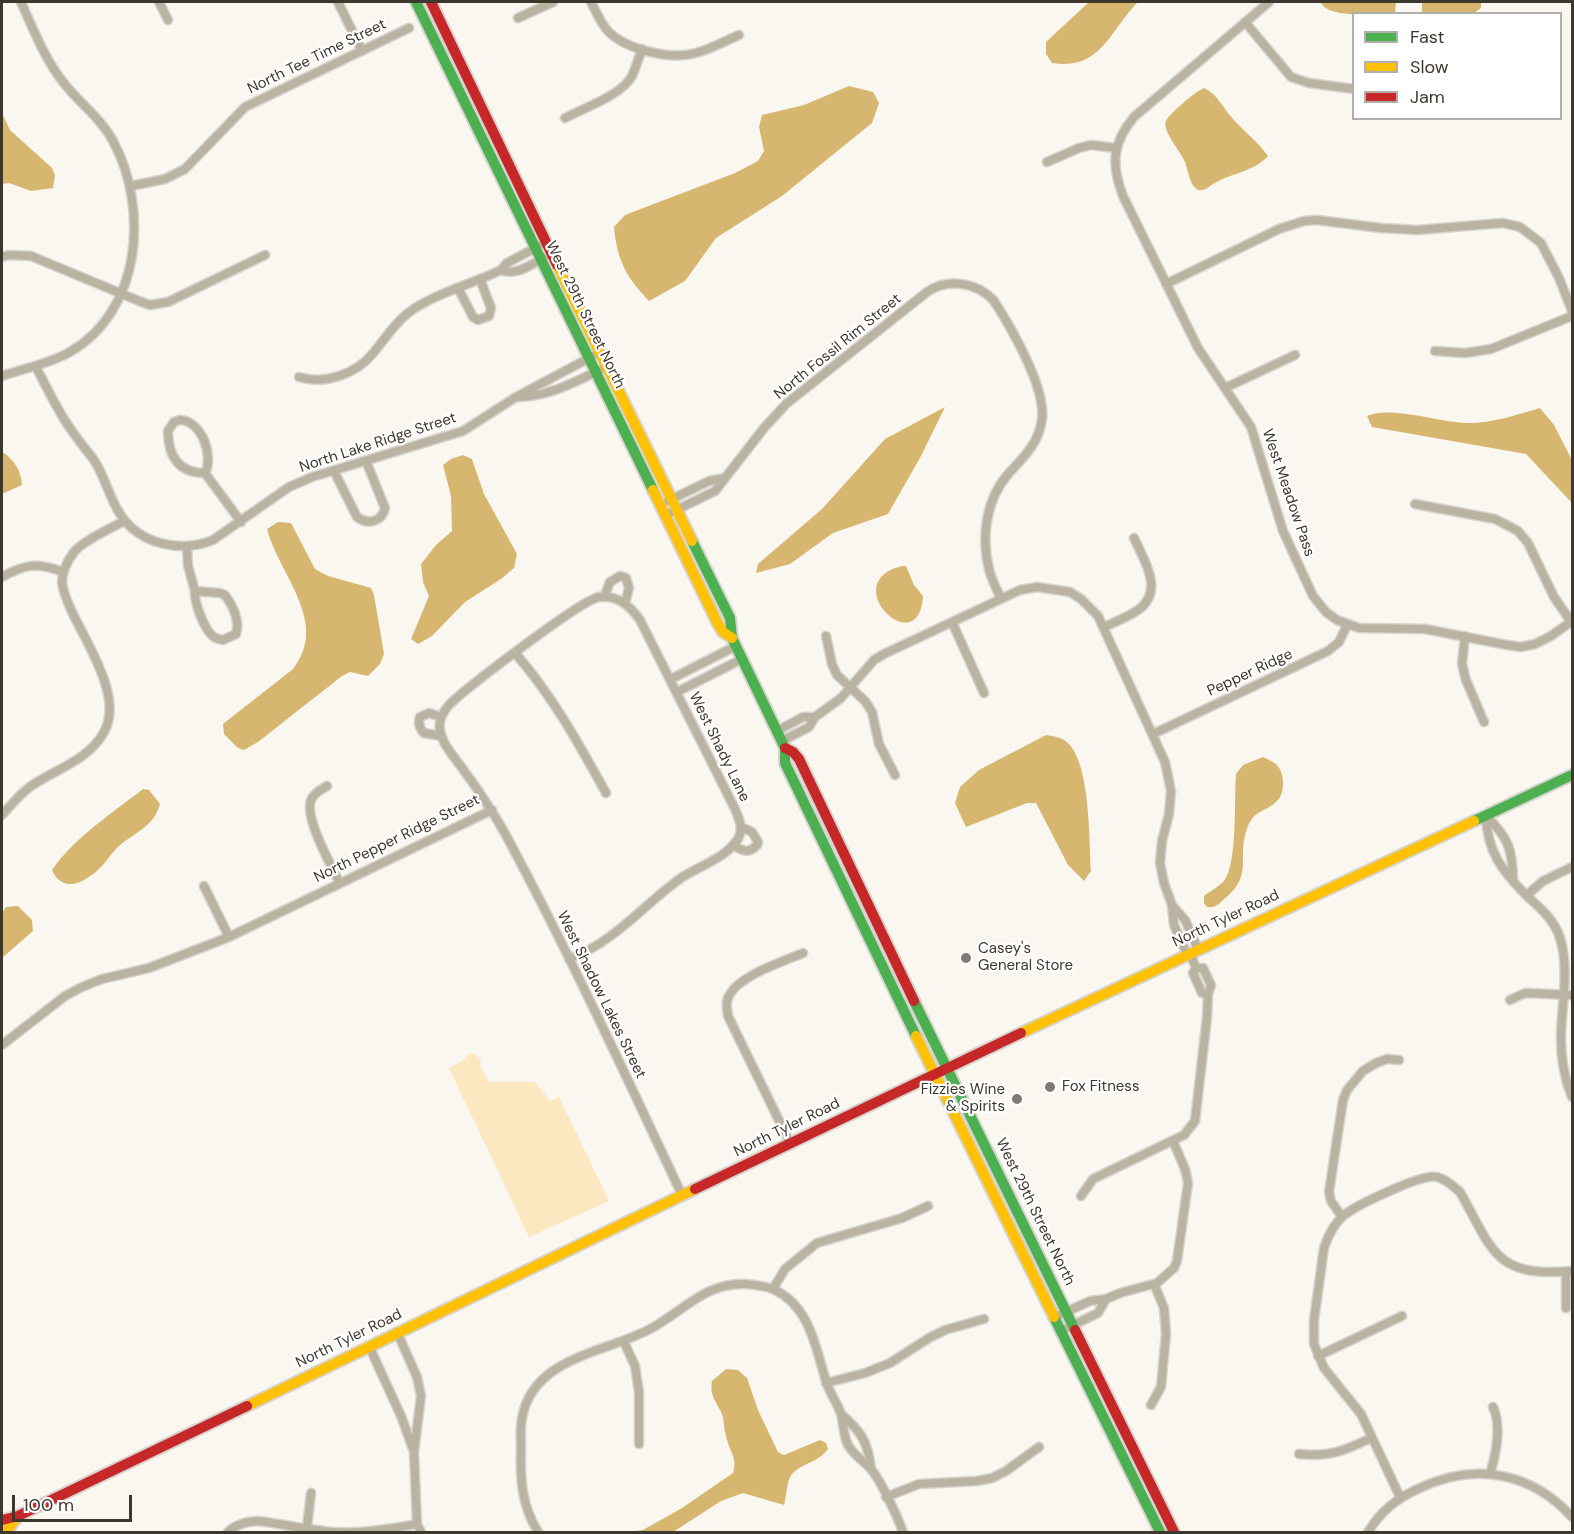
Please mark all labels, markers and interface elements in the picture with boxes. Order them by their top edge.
legend [1352,12,1562,120]
street label: North Tee Time Street [245,16,389,98]
text: Fast [1410,25,1445,49]
text: Slow [1410,55,1449,79]
text: Jam [1410,85,1445,109]
street label: West 29th Street North [541,238,629,392]
street label: North Fossil Rim Street [771,290,905,404]
street label: North Lake Ridge Street [297,409,459,477]
street label: West Meadow Pass [1258,427,1318,559]
street label: Pepper Ridge [1204,645,1296,701]
street label: West Shady Lane [685,689,753,805]
street label: North Pepper Ridge Street [311,791,483,887]
street label: North Tyler Road [1170,886,1282,952]
street label: West Shadow Lakes Street [553,908,649,1082]
place label: Casey's General Store [978,940,1073,975]
marker: Casey's General Store [959,951,973,965]
place label: Fox Fitness [1062,1078,1139,1096]
marker: Fox Fitness [1043,1080,1057,1094]
place label: Fizzies Wine & Spirits [921,1081,1005,1116]
marker: Fizzies Wine & Spirits [1010,1092,1024,1106]
street label: North Tyler Road [731,1095,843,1161]
street label: West 29th Street North [991,1135,1079,1289]
street label: North Tyler Road [293,1306,405,1372]
scale bar [15,1483,135,1521]
text: 100 m [23,1493,74,1517]

